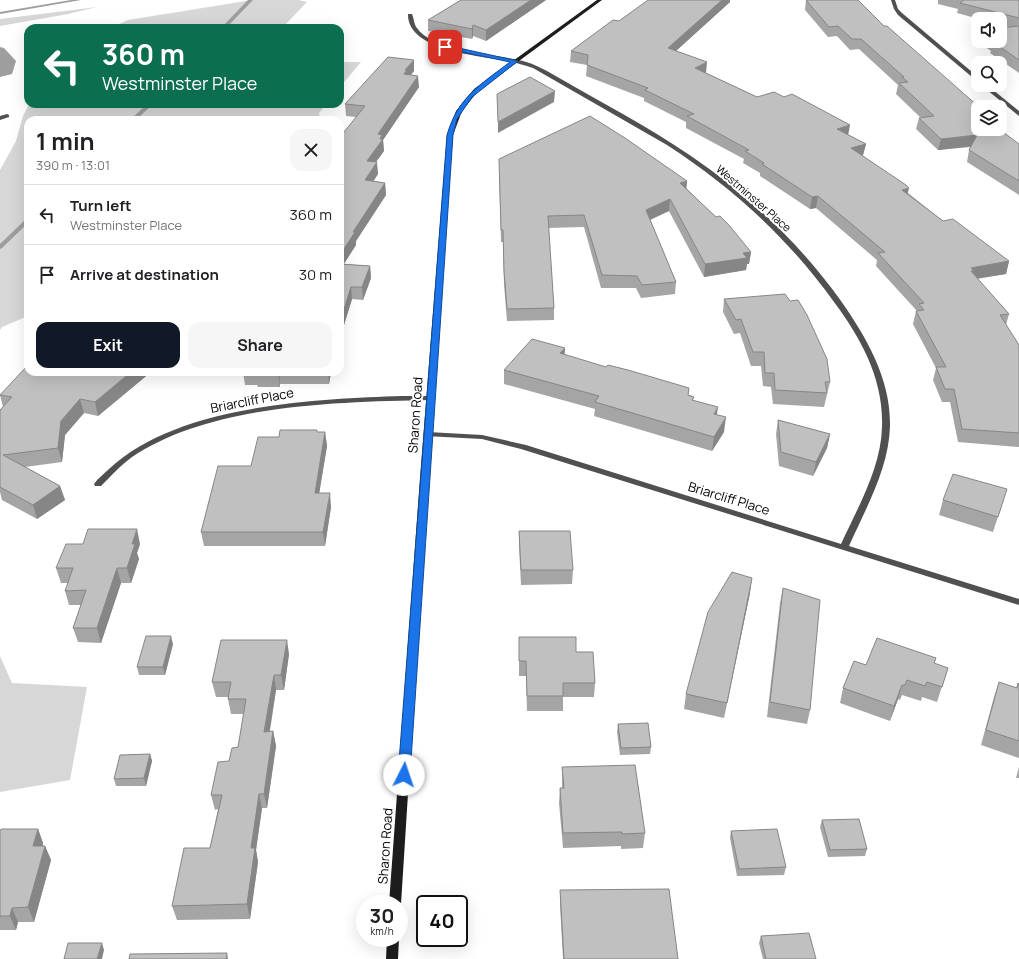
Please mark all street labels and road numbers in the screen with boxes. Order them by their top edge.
street label: Westminster Place [713,161,795,235]
street label: Sharon Road [403,376,427,454]
street label: Briarcliff Place [209,383,296,417]
street label: Briarcliff Place [686,477,772,519]
street label: Sharon Road [373,807,397,885]

